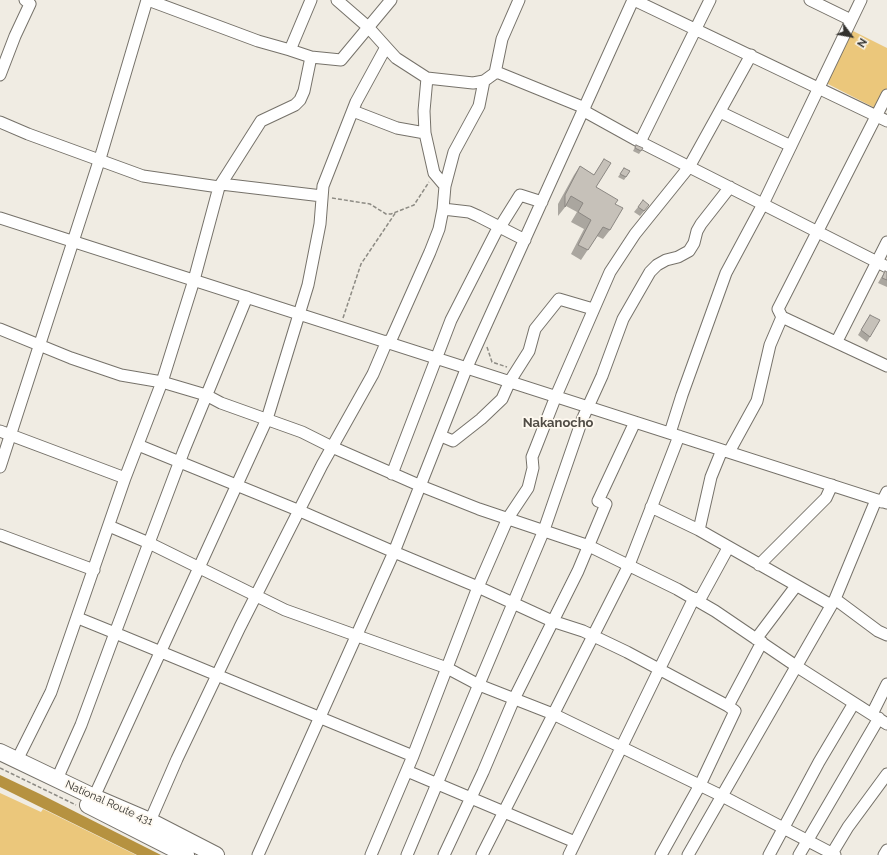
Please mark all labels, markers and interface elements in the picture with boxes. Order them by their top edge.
north arrow [831,16,871,56]
text: N [854,36,869,50]
district label: Nakanocho [523,415,593,431]
street label: National Route 431 [63,778,155,828]

